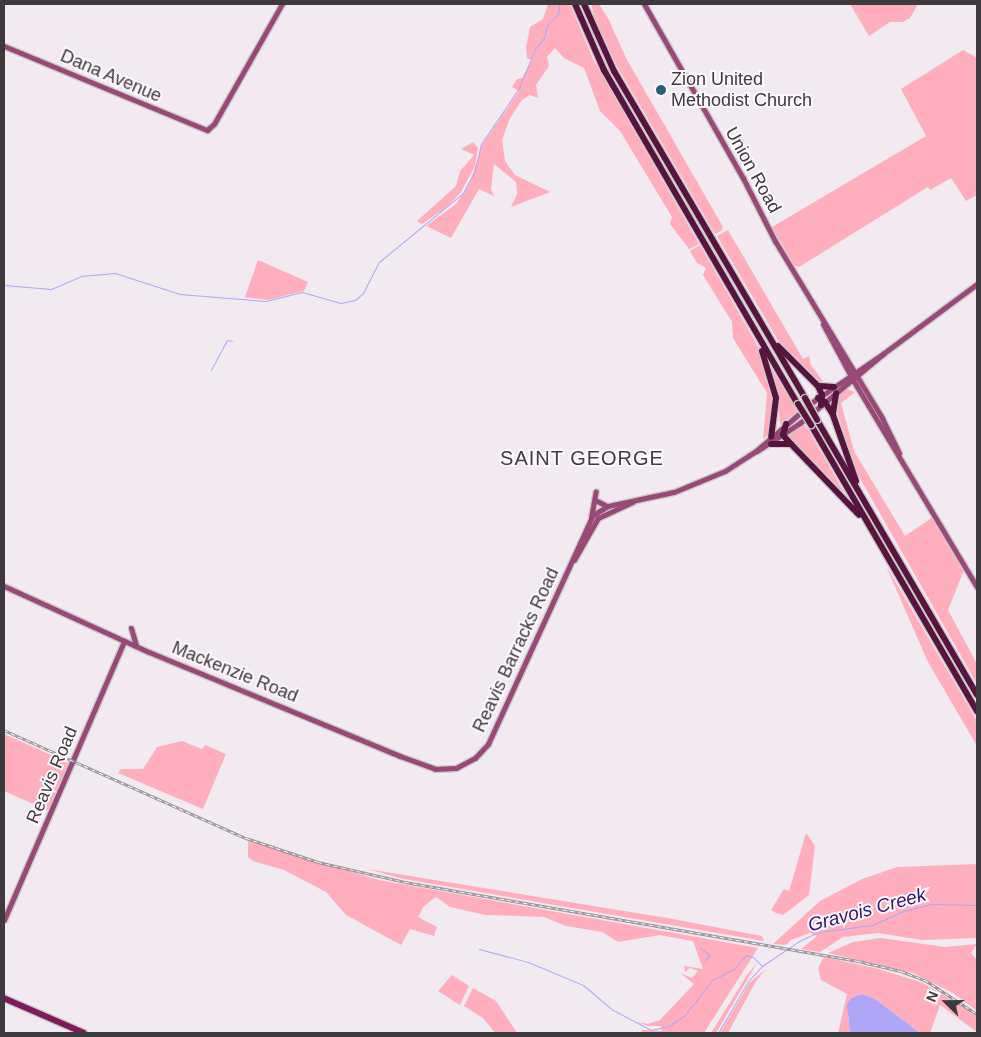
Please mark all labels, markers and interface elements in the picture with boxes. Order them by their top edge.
street label: Dana Avenue [57,45,165,107]
place label: Zion United Methodist Church [671,69,812,112]
marker: Zion United Methodist Church [655,84,667,96]
street label: Union Road [721,123,785,217]
district label: SAINT GEORGE [498,446,666,470]
street label: Reavis Barracks Road [468,564,564,736]
street label: Mackenzie Road [169,637,301,707]
street label: Reavis Road [22,723,82,827]
water label: Gravois Creek [805,883,929,937]
north arrow [921,977,971,1027]
text: N [923,989,941,1004]

